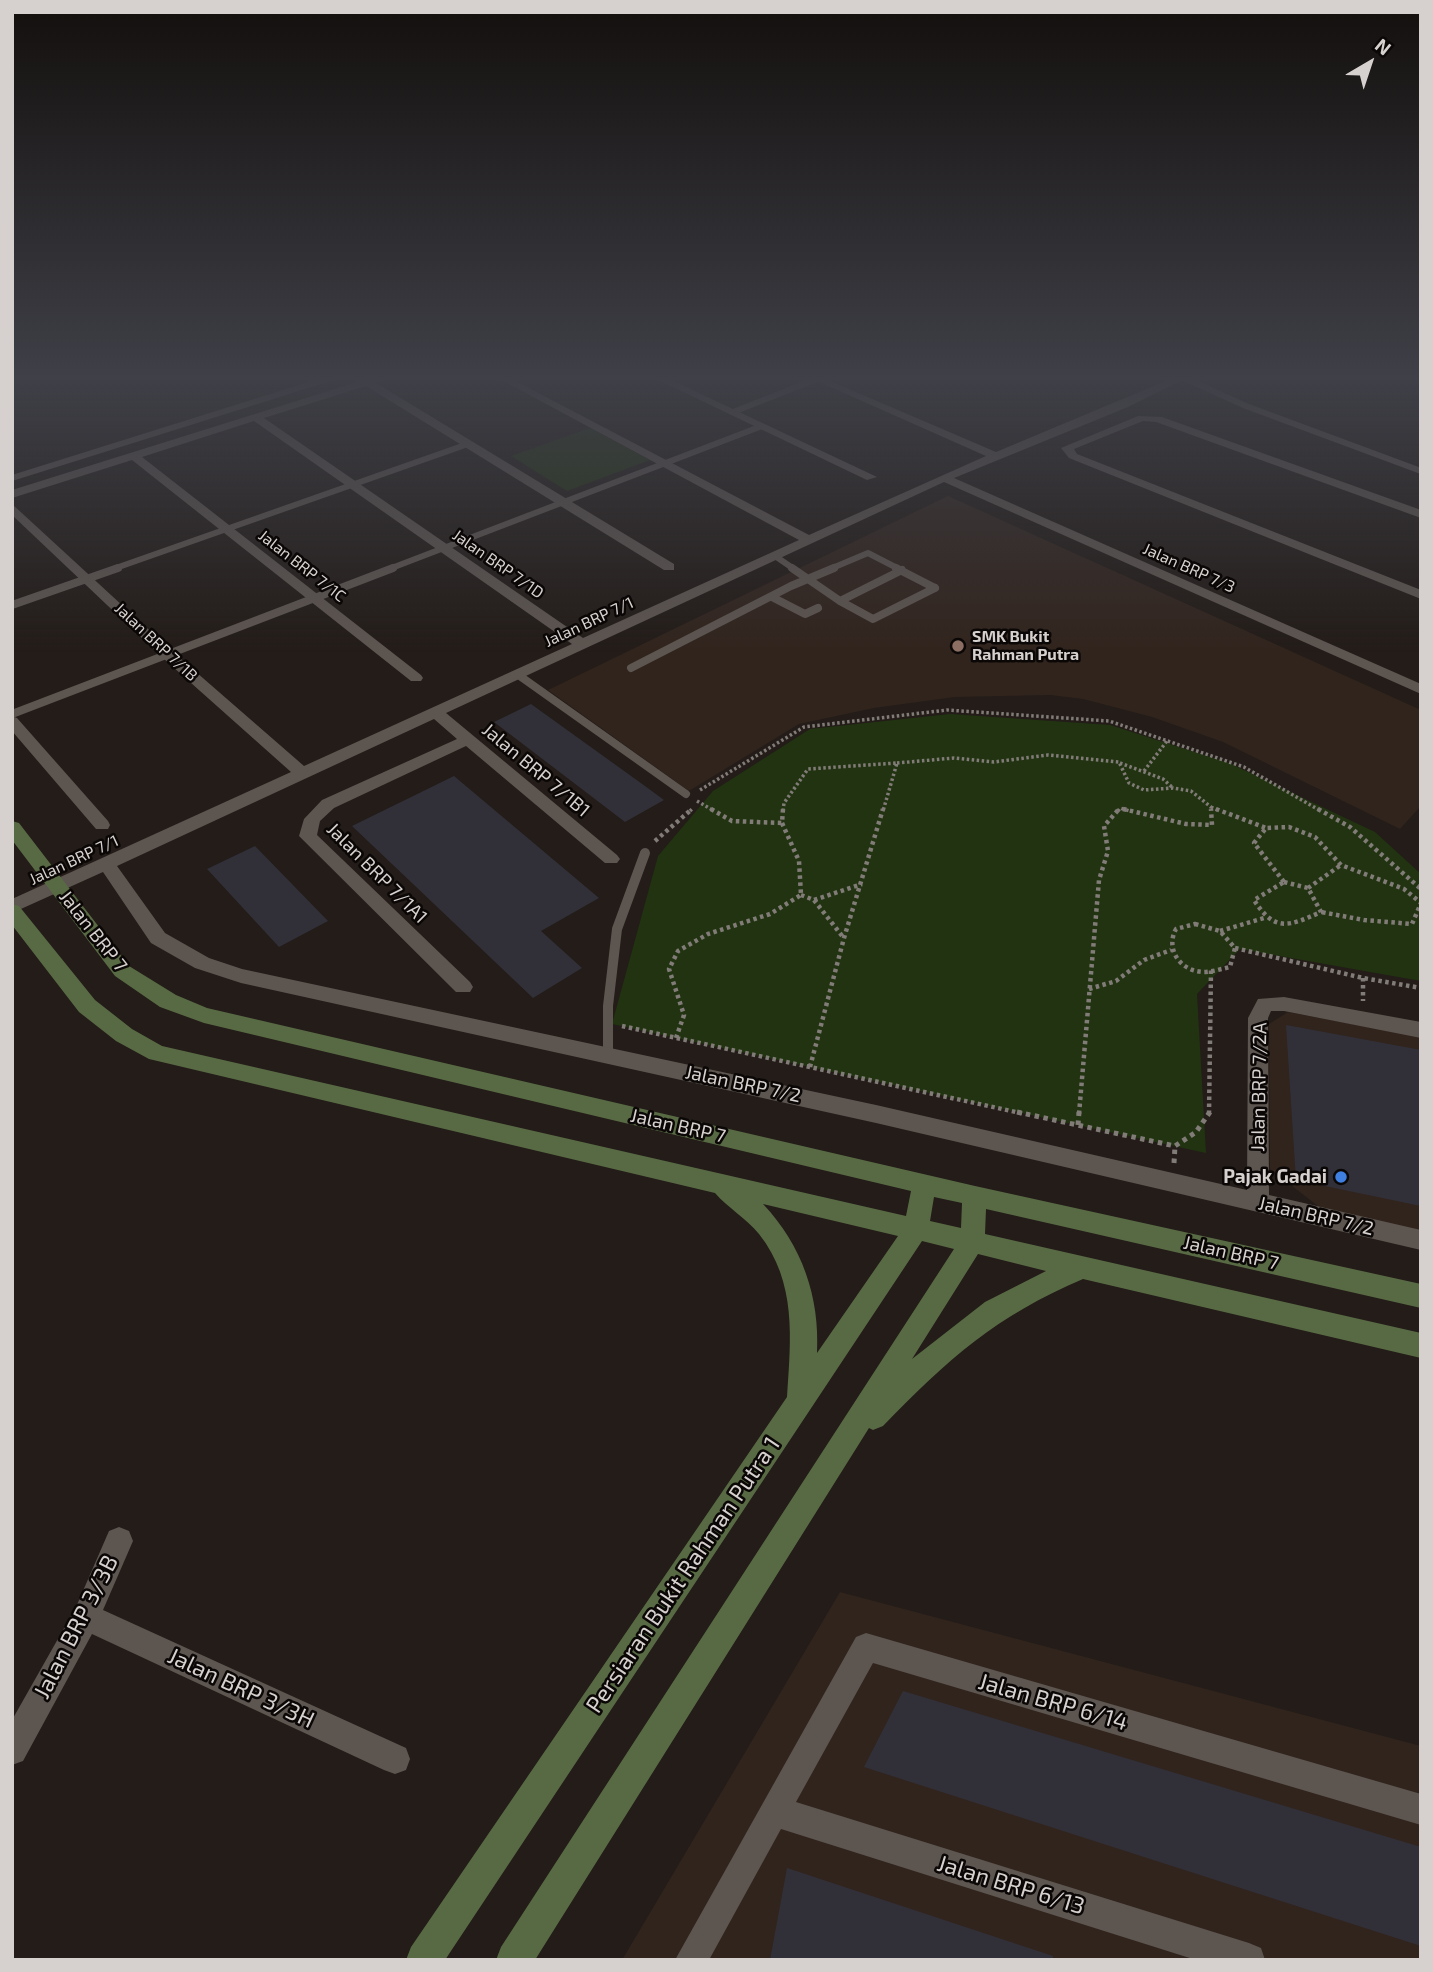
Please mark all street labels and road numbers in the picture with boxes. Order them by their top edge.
street label: Jalan BRP 7/1D [449,525,547,603]
street label: Jalan BRP 7/1C [255,526,349,606]
street label: Jalan BRP 7/3 [1140,539,1238,597]
street label: Jalan BRP 7/1 [541,593,637,651]
street label: Jalan BRP 7/1B [111,599,201,685]
street label: Jalan BRP 7/1B1 [477,718,595,822]
street label: Jalan BRP 7/1A1 [322,818,432,928]
street label: Jalan BRP 7/1 [26,831,122,889]
street label: Jalan BRP 7 [54,886,132,976]
street label: Jalan BRP 7/2A [1246,1022,1272,1152]
street label: Jalan BRP 7/2 [683,1061,803,1107]
street label: Jalan BRP 7 [628,1104,728,1148]
street label: Jalan BRP 7/2 [1256,1192,1376,1240]
street label: Jalan BRP 7 [1181,1231,1281,1275]
street label: Persiaran Bukit Rahman Putra 1 [580,1432,786,1718]
street label: Jalan BRP 3/3B [28,1551,124,1703]
street label: Jalan BRP 3/3H [163,1642,319,1734]
street label: Jalan BRP 6/14 [975,1668,1131,1736]
street label: Jalan BRP 6/13 [934,1850,1088,1920]

